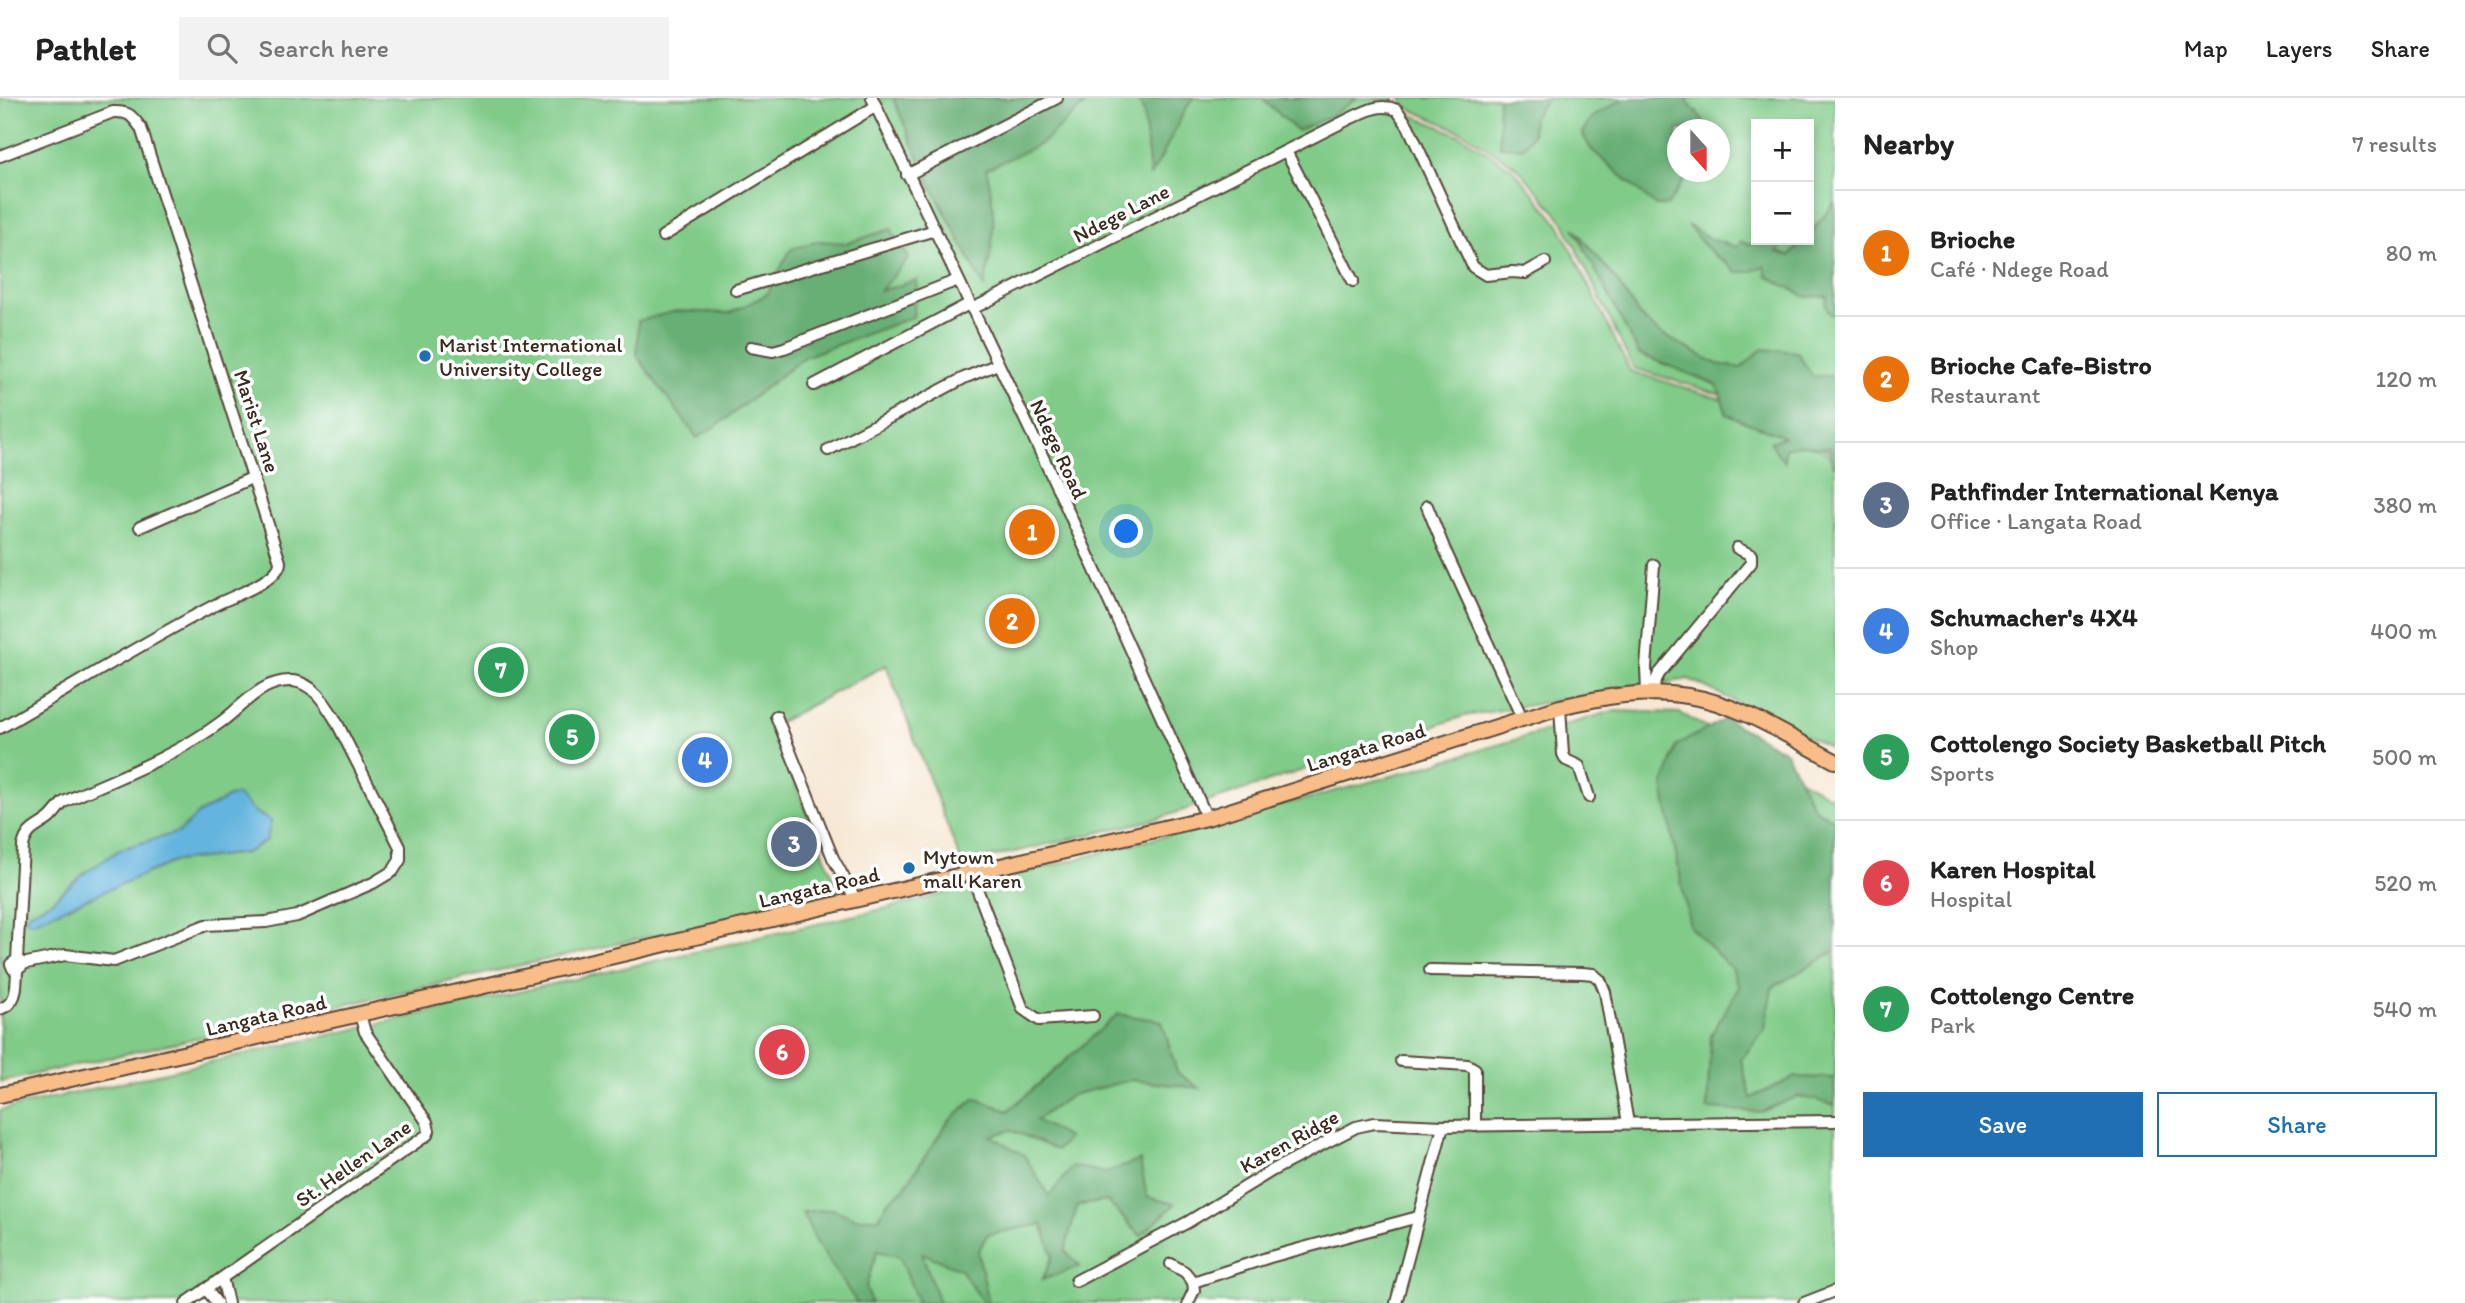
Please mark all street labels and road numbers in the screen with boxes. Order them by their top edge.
street label: Ndege Lane [1069,178,1173,248]
street label: Marist Lane [229,366,285,476]
street label: Ndege Road [1025,395,1093,503]
street label: Langata Road [1303,717,1429,777]
street label: Langata Road [756,861,882,913]
street label: Langata Road [203,989,329,1041]
street label: Karen Ridge [1235,1104,1343,1178]
street label: St. Hellen Lane [290,1114,416,1212]

